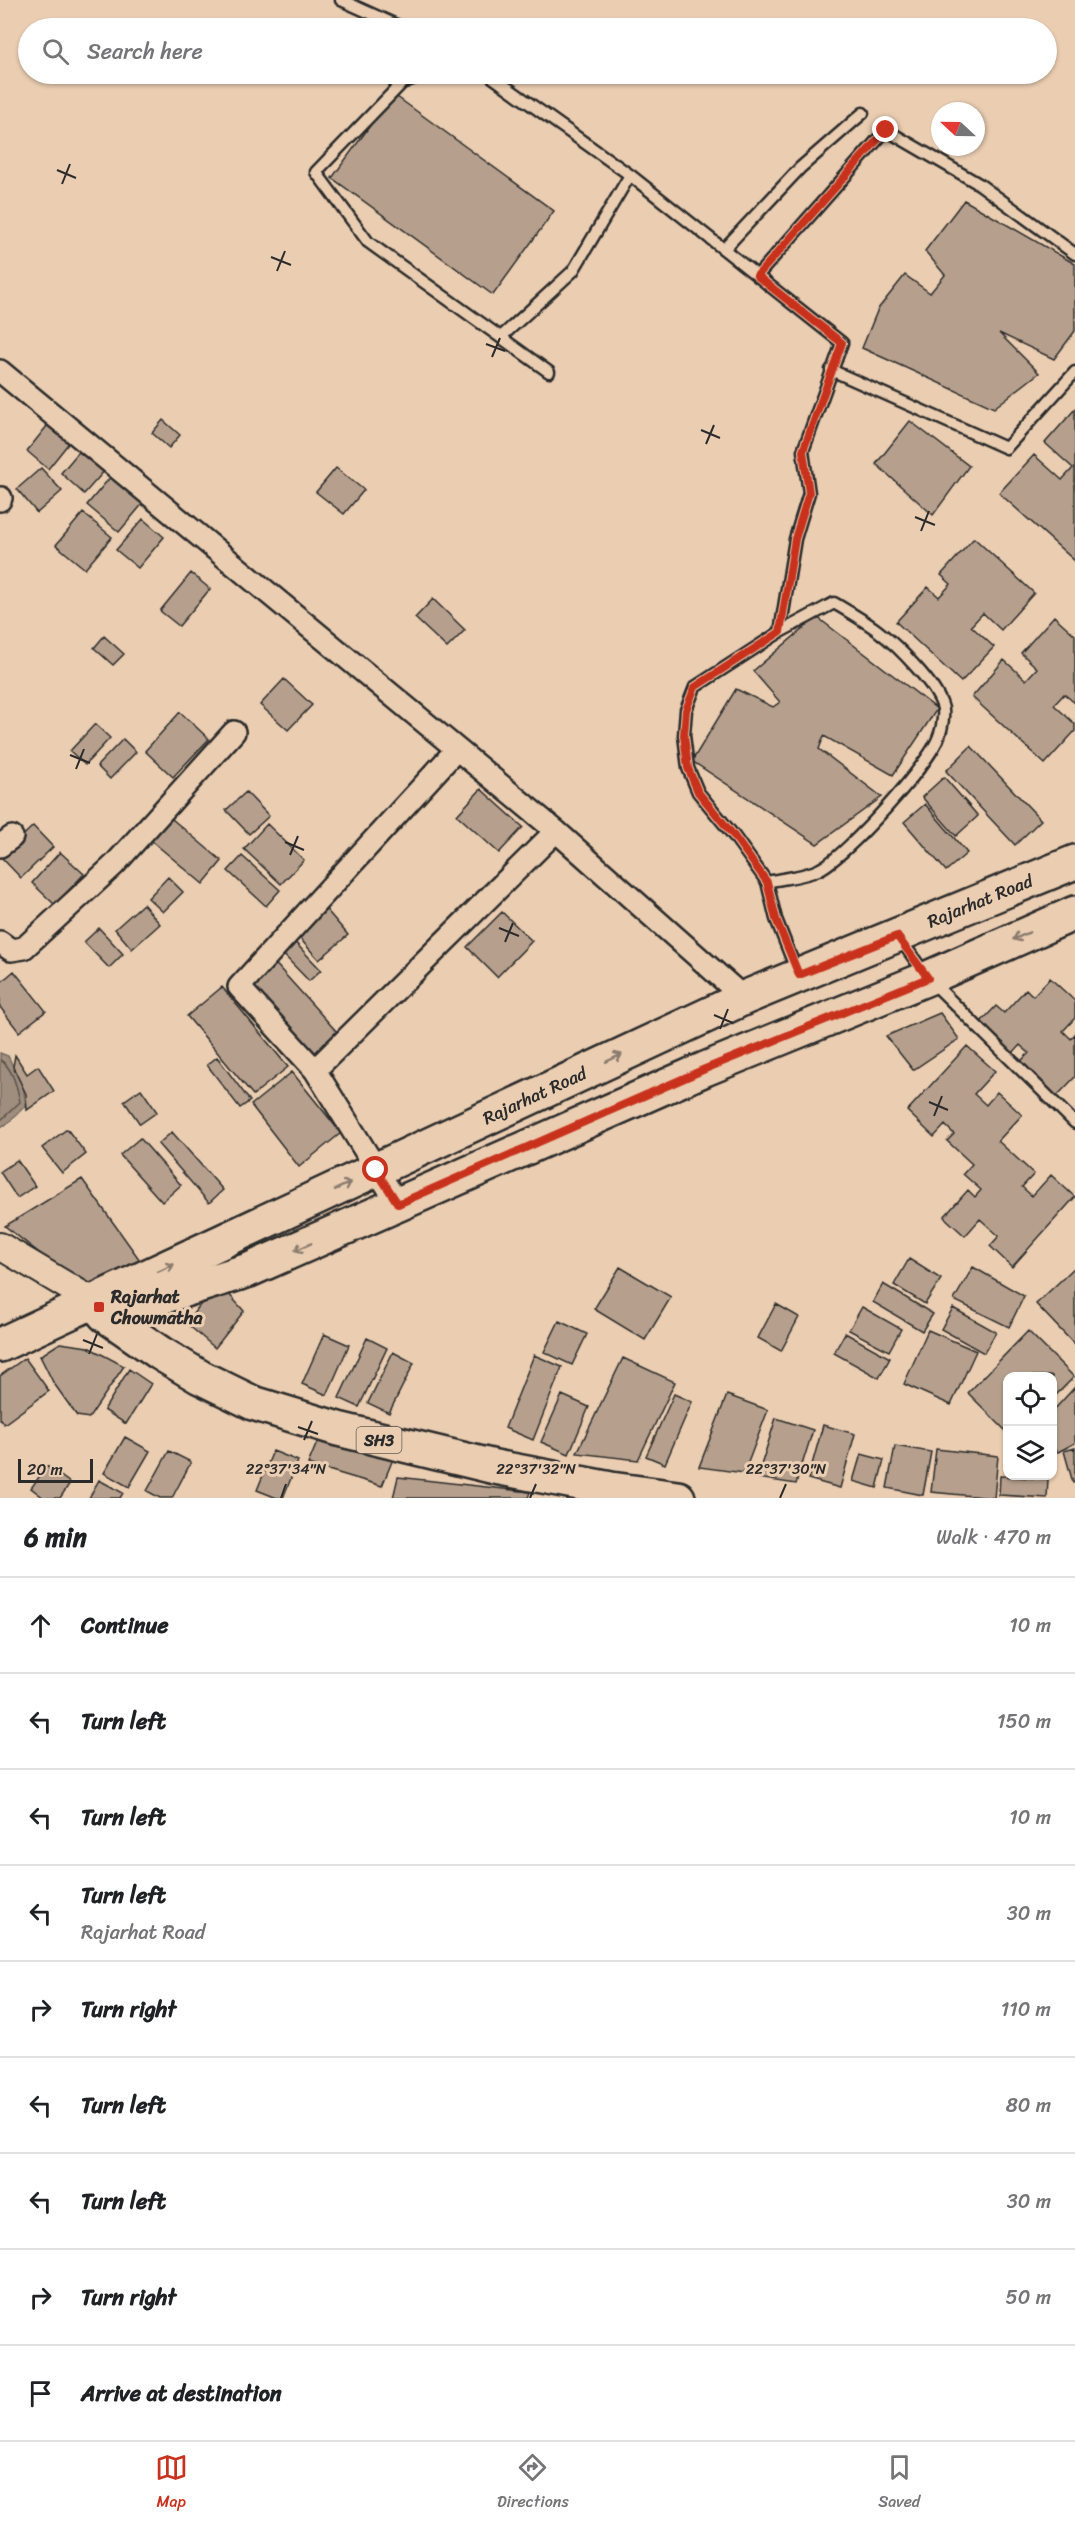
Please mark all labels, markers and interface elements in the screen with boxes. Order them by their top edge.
search box [18,18,1057,84]
text: Search here [87,32,203,71]
icon: search [39,35,72,68]
north arrow [931,102,985,156]
route end [872,116,898,142]
street label: Rajarhat Road [922,864,1039,937]
one-way arrow [1013,931,1031,943]
one-way arrow [605,1052,623,1064]
street label: Rajarhat Road [477,1057,594,1134]
route start [362,1156,388,1182]
one-way arrow [333,1179,351,1191]
one-way arrow [294,1242,312,1253]
one-way arrow [157,1262,175,1274]
place label: Rajarhat Chowmatha [110,1281,203,1334]
marker: Rajarhat Chowmatha [92,1300,106,1314]
map controls [1003,1372,1057,1480]
button: locate [1003,1372,1057,1426]
button: layers [1003,1426,1057,1480]
road number: SH3 [356,1427,401,1453]
text: 20 m [27,1455,63,1484]
scale bar [18,1456,93,1484]
text: 22°37'34"N [246,1456,327,1482]
text: 22°37'32"N [496,1456,576,1482]
text: 22°37'30"N [746,1456,827,1482]
text: 6 min [24,1514,87,1560]
text: Walk · 470 m [936,1520,1051,1555]
text: Continue [81,1606,169,1645]
text: 10 m [1009,1608,1051,1643]
icon: ahead [24,1609,57,1642]
text: Turn left [81,1702,166,1741]
text: 150 m [997,1704,1051,1739]
icon: left [24,1705,57,1738]
text: Turn left [81,1798,166,1837]
text: 10 m [1009,1800,1051,1835]
icon: left [24,1801,57,1834]
text: Turn left [81,1876,166,1915]
text: 30 m [1007,1896,1051,1931]
icon: left [24,1897,57,1930]
text: Rajarhat Road [81,1915,205,1950]
text: Turn right [81,1990,176,2029]
text: 110 m [1001,1992,1051,2027]
icon: right [24,1993,57,2026]
text: Turn left [81,2086,166,2125]
text: 80 m [1006,2088,1051,2123]
icon: left [24,2089,57,2122]
text: Turn left [81,2182,166,2221]
text: 30 m [1007,2184,1051,2219]
icon: left [24,2185,57,2218]
text: Turn right [81,2278,176,2317]
text: 50 m [1006,2280,1051,2315]
icon: right [24,2281,57,2314]
text: Arrive at destination [81,2374,282,2413]
icon: arrive [24,2377,57,2410]
tab: Map [155,2451,188,2516]
tab: Directions [497,2451,569,2516]
tab: Saved [878,2451,920,2516]

